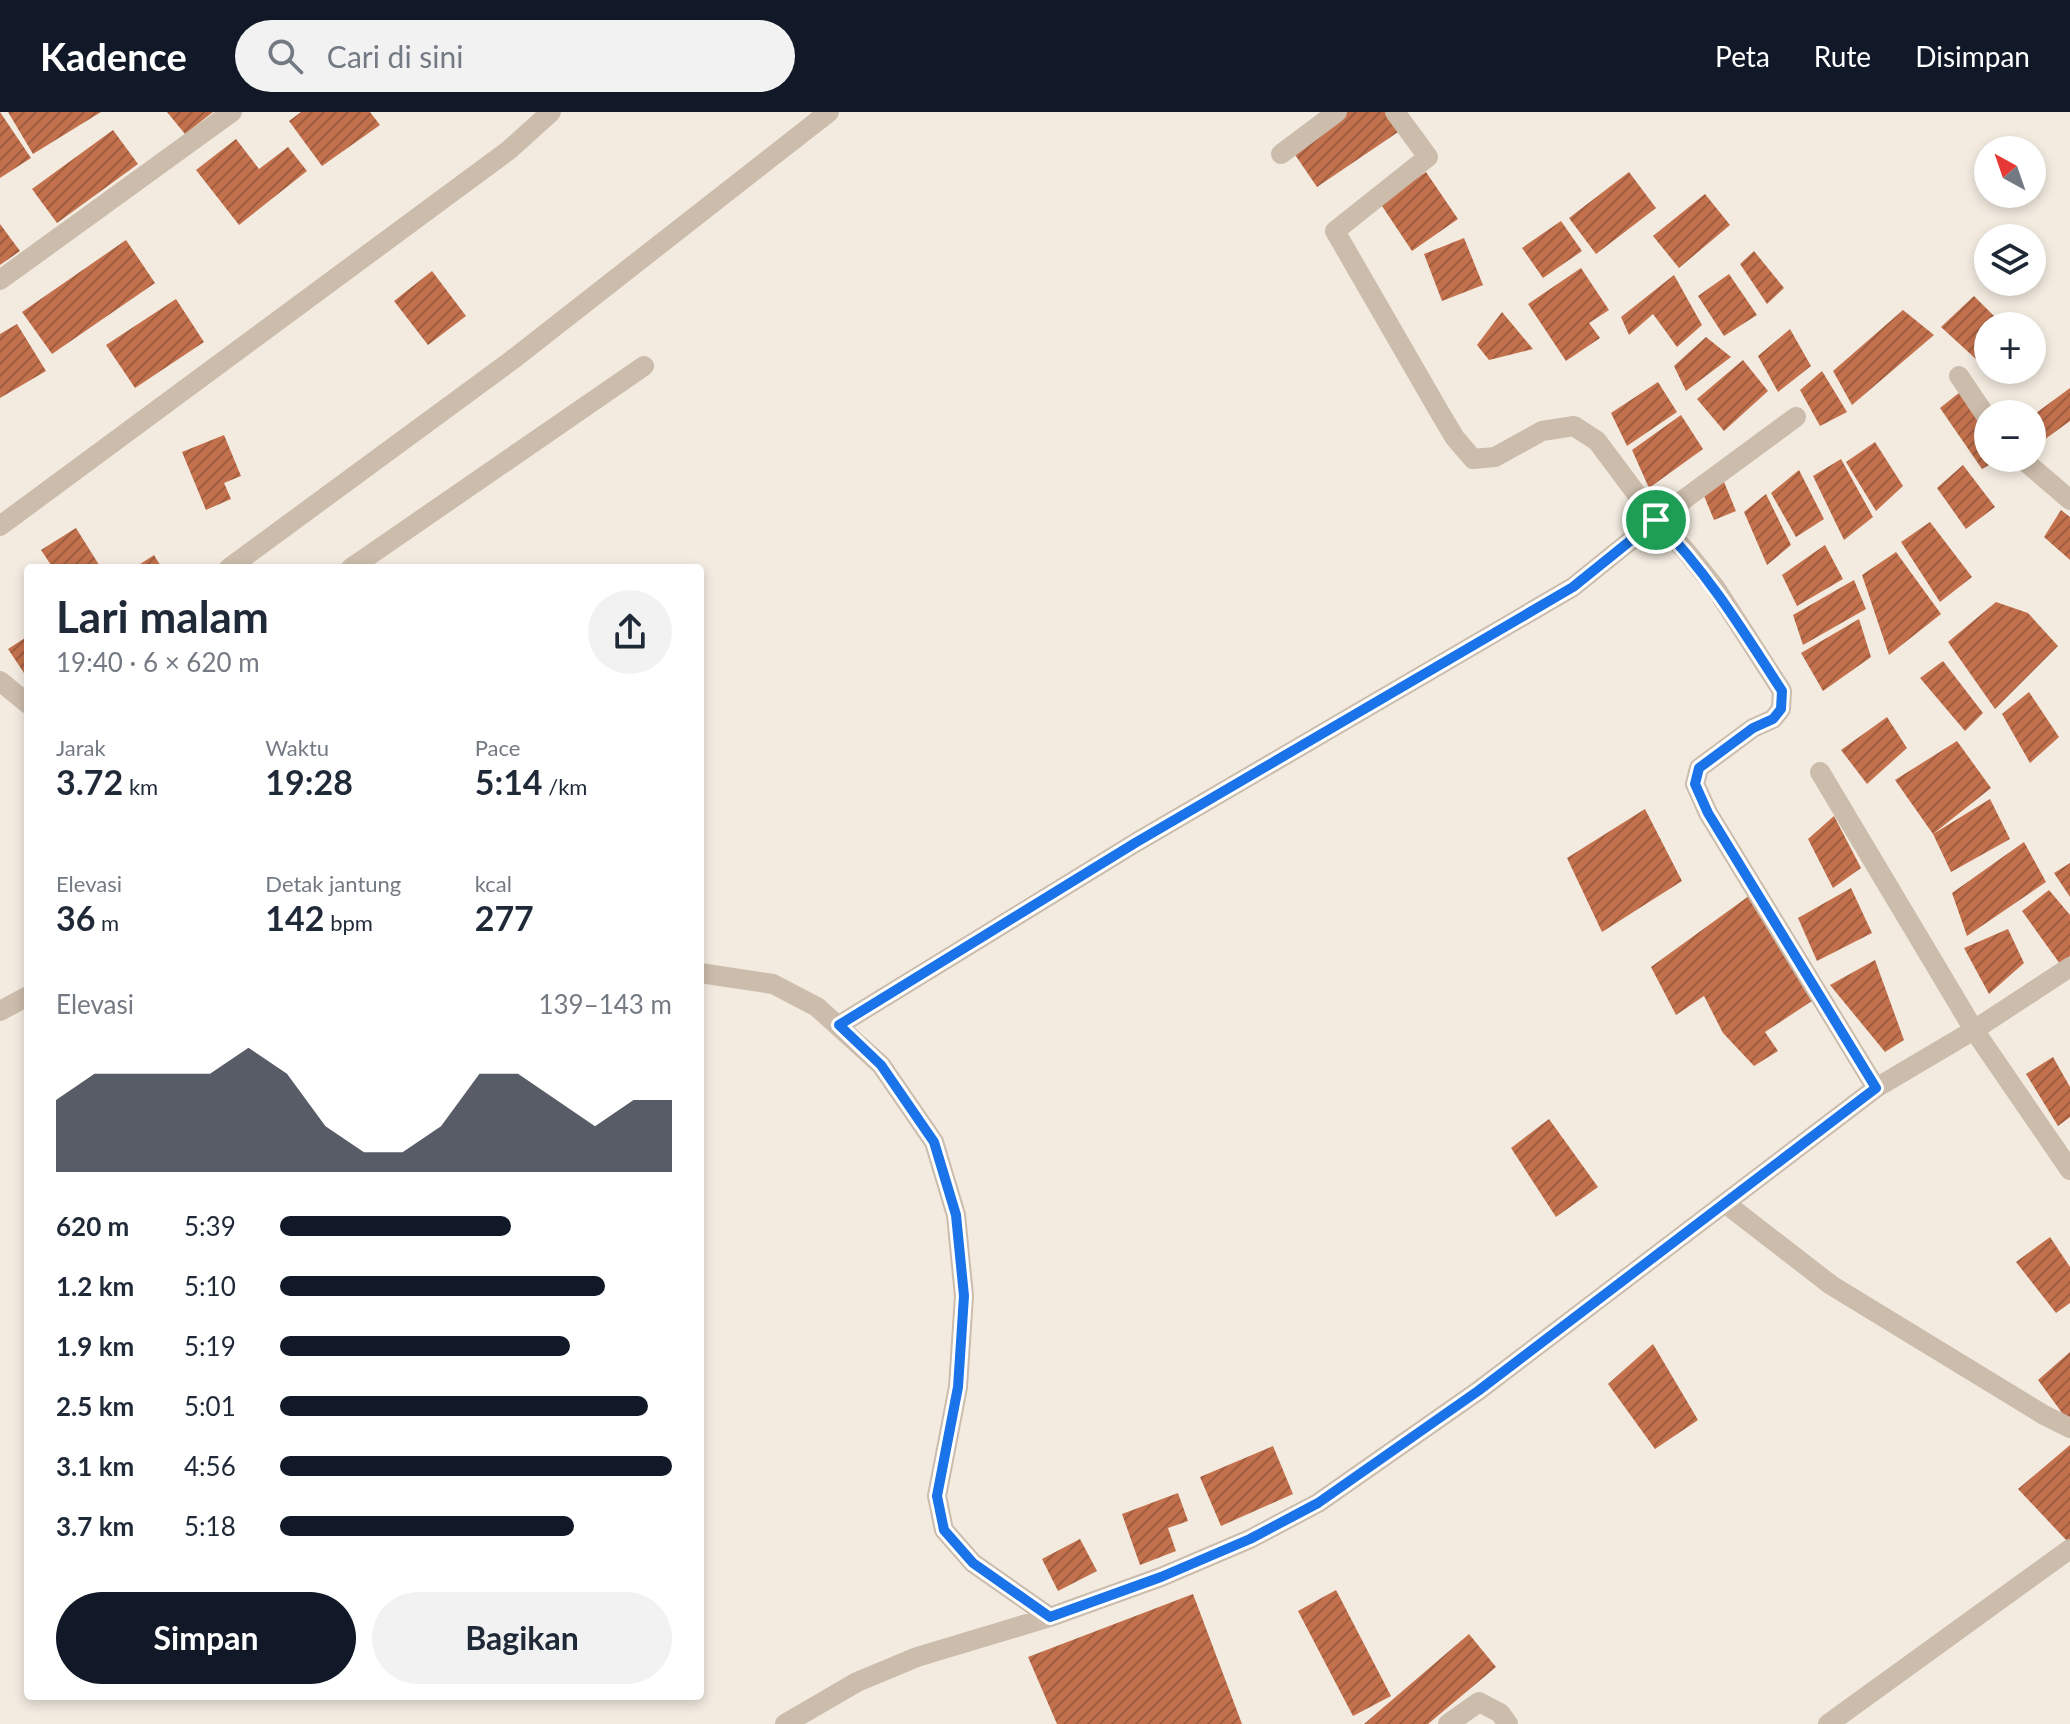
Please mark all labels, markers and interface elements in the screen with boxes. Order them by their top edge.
search box [235,20,795,92]
text: Kadence [40,33,187,79]
icon: search [263,34,307,78]
text: Cari di sini [327,38,463,74]
text: Peta [1715,39,1770,73]
text: Rute [1814,39,1871,73]
text: Disimpan [1915,39,2030,73]
north arrow [1974,136,2046,208]
map controls [1974,136,2046,472]
button: layers [1974,224,2046,296]
button: + [1974,312,2046,384]
button: − [1974,400,2046,472]
pin [1622,486,1690,554]
icon: arrive [1634,498,1678,542]
text: Lari malam [56,590,269,642]
button: share [588,590,672,674]
text: 19:40 · 6 × 620 m [56,646,260,678]
text: Jarak [56,734,106,761]
text: Waktu [265,734,329,761]
text: Pace [475,734,520,761]
text: 3.72 [56,761,123,802]
text: 19:28 [265,761,353,802]
text: 5:14 [475,761,543,802]
text: km [123,773,158,800]
text: /km [543,773,587,800]
text: Elevasi [56,870,122,897]
text: Detak jantung [265,870,401,897]
text: kcal [475,870,512,897]
text: 36 [56,897,95,938]
text: 142 [265,897,325,938]
text: 277 [475,897,534,938]
text: m [95,909,119,936]
text: bpm [325,909,373,936]
text: Elevasi [56,988,134,1020]
text: 139–143 m [538,988,672,1020]
text: 620 m [56,1210,129,1242]
text: 5:39 [184,1210,236,1242]
text: 1.2 km [56,1270,134,1302]
text: 5:10 [184,1270,236,1302]
text: 1.9 km [56,1330,134,1362]
text: 5:19 [184,1330,236,1362]
text: 2.5 km [56,1390,134,1422]
text: 5:01 [184,1390,236,1422]
text: 3.1 km [56,1450,134,1482]
text: 4:56 [184,1450,236,1482]
text: 3.7 km [56,1510,134,1542]
text: 5:18 [184,1510,236,1542]
button: Simpan [56,1592,356,1684]
button: Bagikan [372,1592,672,1684]

